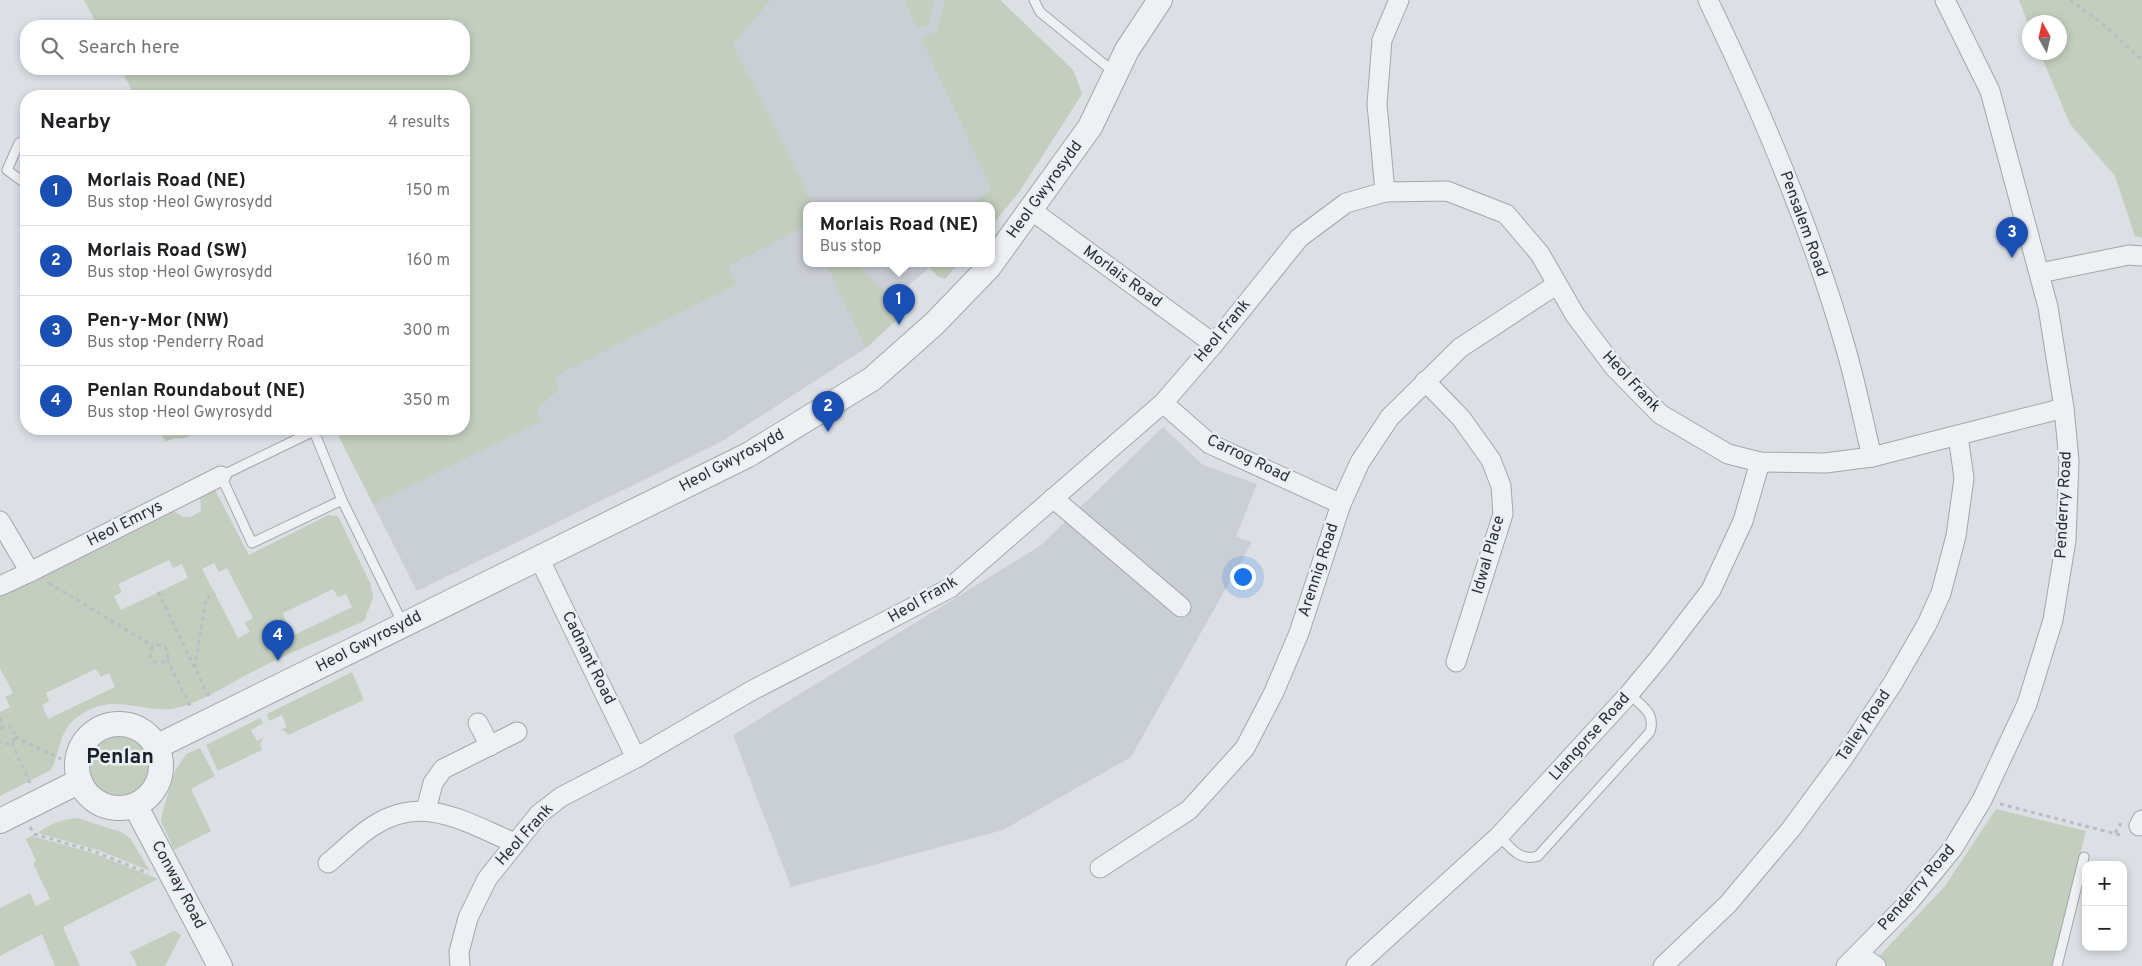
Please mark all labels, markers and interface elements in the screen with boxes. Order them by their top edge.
north arrow [2022,15,2067,60]
search box [20,20,470,75]
icon: search [38,34,66,62]
text: Search here [78,36,180,60]
text: Nearby [40,109,111,136]
text: 4 results [388,113,450,133]
street label: Heol Gwyrosydd [1003,137,1087,243]
street label: Pensalem Road [1775,168,1831,280]
text: Morlais Road (NE) [87,169,246,193]
text: 1 [53,181,59,201]
text: 150 m [407,181,450,201]
text: Bus stop · Heol Gwyrosydd [87,193,272,213]
popup [803,202,995,267]
text: Morlais Road (NE) [820,213,978,237]
pin: 3 [1996,217,2028,258]
text: Bus stop [820,237,882,257]
text: Morlais Road (SW) [87,239,247,263]
street label: Morlais Road [1079,242,1165,312]
text: 2 [51,251,61,271]
text: 160 m [407,251,450,271]
text: Bus stop · Heol Gwyrosydd [87,263,272,283]
pin: 1 [883,284,915,325]
street label: Heol Frank [1191,295,1255,367]
text: Pen-y-Mor (NW) [87,309,229,333]
text: 3 [51,321,61,341]
text: 300 m [403,321,450,341]
text: Bus stop · Penderry Road [87,333,264,353]
street label: Heol Frank [1597,347,1665,417]
text: Penlan Roundabout (NE) [87,379,305,403]
text: 4 [51,391,61,411]
text: 350 m [403,391,450,411]
pin: 2 [812,391,844,432]
text: Bus stop · Heol Gwyrosydd [87,403,272,423]
street label: Heol Gwyrosydd [676,425,788,497]
street label: Carrog Road [1203,430,1293,488]
street label: Penderry Road [2051,451,2077,559]
street label: Heol Emrys [84,496,166,552]
street label: Idwal Place [1468,513,1510,597]
street label: Arennig Road [1294,521,1344,619]
your location [1230,564,1256,590]
street label: Heol Frank [885,572,961,628]
street label: Heol Gwyrosydd [313,607,425,677]
street label: Cadnant Road [557,608,619,708]
pin: 4 [262,620,294,661]
street label: Talley Road [1833,686,1895,766]
street label: Llangorse Road [1545,689,1635,785]
district label: Penlan [86,744,154,771]
street label: Heol Frank [492,800,558,870]
street label: Conway Road [146,837,210,933]
street label: Penderry Road [1874,841,1960,935]
map controls [2082,861,2127,951]
button: + [2082,861,2127,906]
button: − [2082,906,2127,951]

